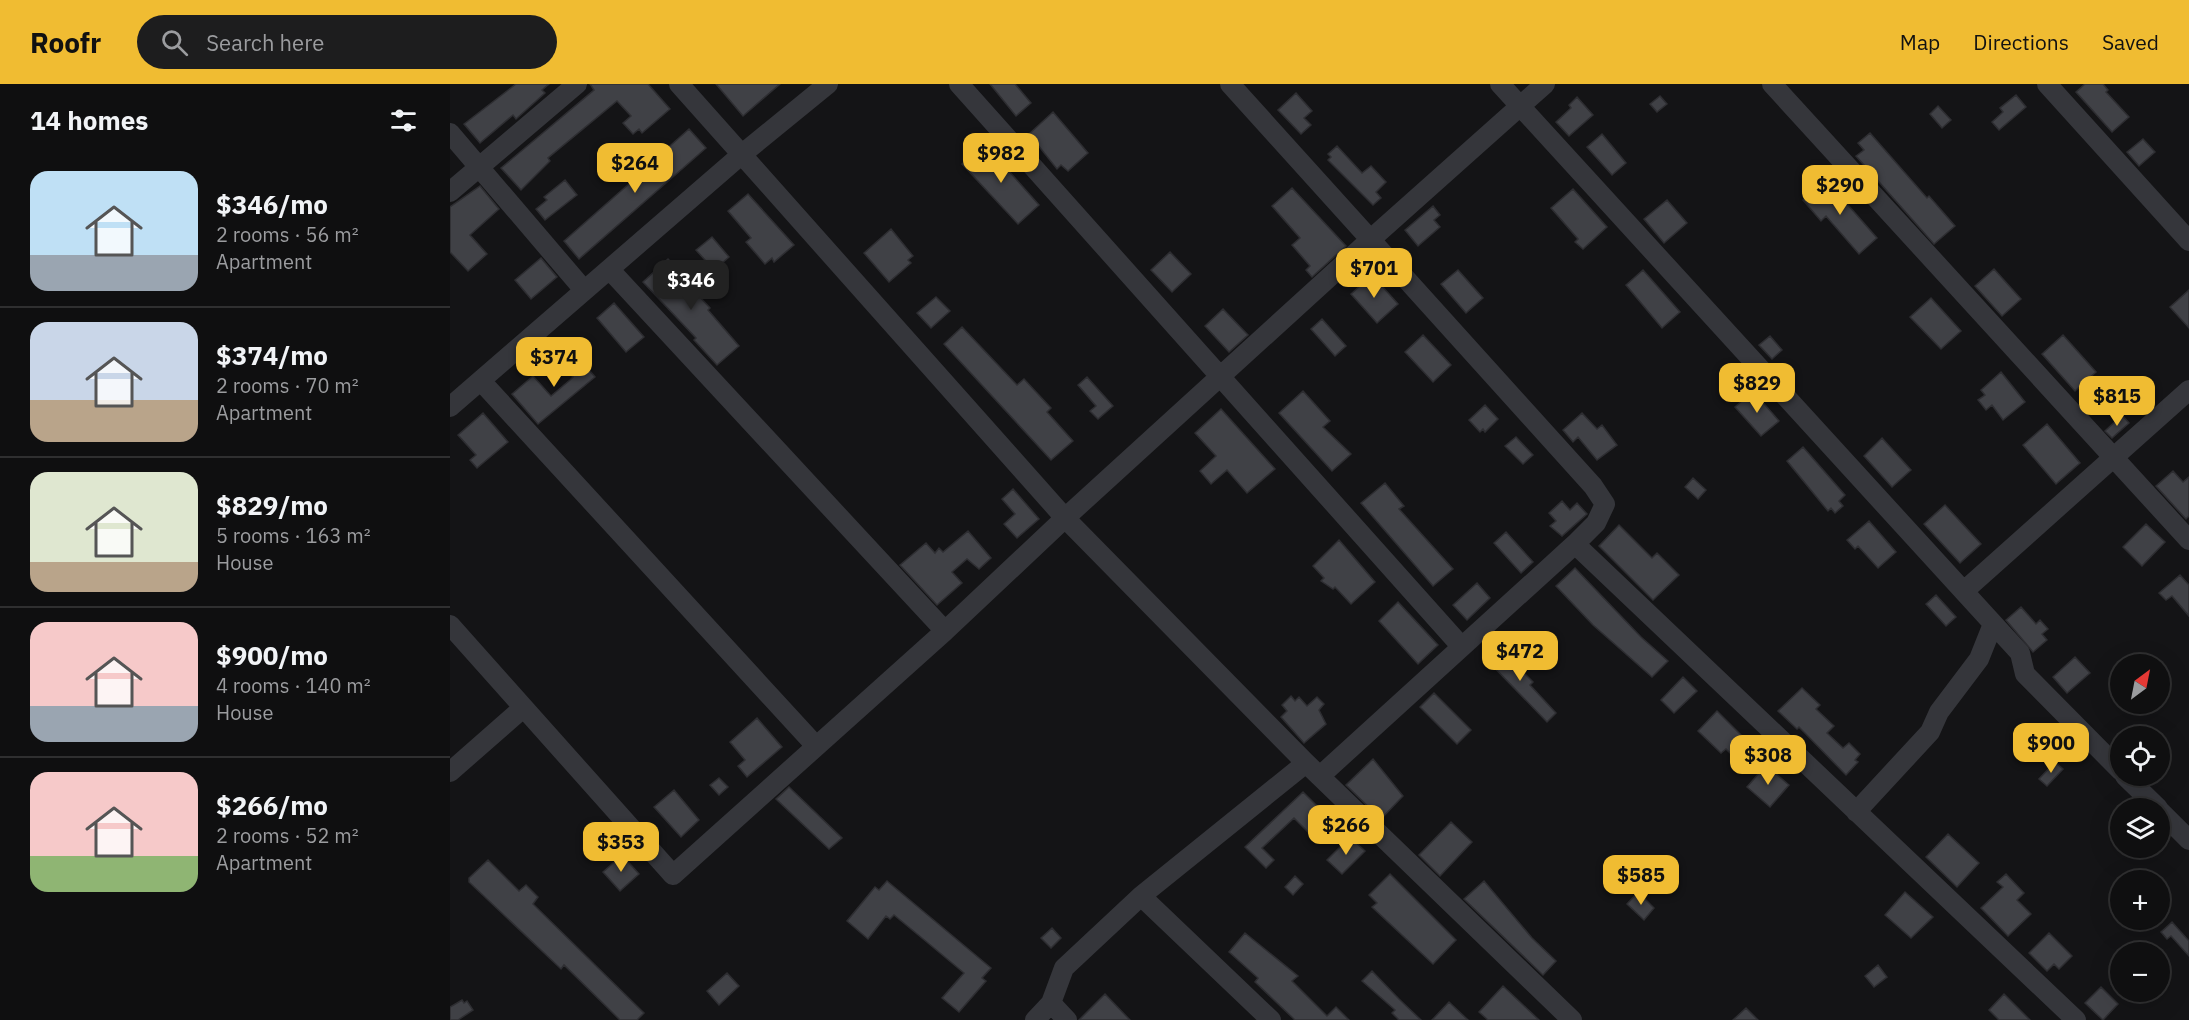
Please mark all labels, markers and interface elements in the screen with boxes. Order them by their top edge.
search box [137,15,557,69]
text: Roofr [30,24,101,61]
icon: search [158,26,191,59]
text: Search here [206,28,324,57]
text: Map [1900,28,1940,56]
text: Directions [1973,28,2069,56]
text: Saved [2102,28,2159,56]
text: 14 homes [30,103,148,137]
icon: filters [387,104,420,137]
pin: $982 [965,133,1037,184]
text: $982 [977,139,1025,166]
pin: $264 [599,143,671,194]
text: $264 [611,149,659,176]
pin: $290 [1804,165,1876,216]
text: $290 [1816,171,1864,198]
text: $346/mo [216,187,328,221]
icon: home [78,195,150,267]
text: 2 rooms · 56 m² [216,221,359,248]
text: Apartment [216,248,312,275]
pin: $701 [1338,248,1410,299]
text: $701 [1350,254,1398,281]
pin: $346 [655,260,727,311]
text: $346 [667,266,715,293]
pin: $374 [518,337,590,388]
text: $374/mo [216,338,328,372]
text: $374 [530,343,578,370]
icon: home [78,346,150,418]
pin: $829 [1721,363,1793,414]
text: $829 [1733,369,1781,396]
text: 2 rooms · 70 m² [216,372,359,399]
pin: $815 [2081,376,2153,427]
text: $815 [2093,382,2141,409]
text: Apartment [216,399,312,426]
text: $829/mo [216,488,328,522]
icon: home [78,496,150,568]
text: 5 rooms · 163 m² [216,522,371,549]
text: House [216,549,273,576]
pin: $472 [1484,631,1556,682]
text: $472 [1496,637,1544,664]
text: $900/mo [216,638,328,672]
icon: home [78,646,150,718]
north arrow [2110,654,2170,714]
map controls [2110,654,2170,1002]
text: 4 rooms · 140 m² [216,672,371,699]
text: House [216,699,273,726]
pin: $900 [2015,723,2087,774]
button: locate [2110,726,2170,786]
text: $900 [2027,729,2075,756]
pin: $308 [1732,735,1804,786]
text: $308 [1744,741,1792,768]
text: $266/mo [216,788,328,822]
icon: home [78,796,150,868]
button: layers [2110,798,2170,858]
pin: $266 [1310,805,1382,856]
text: $266 [1322,811,1370,838]
text: 2 rooms · 52 m² [216,822,359,849]
pin: $353 [585,822,657,873]
text: $353 [597,828,645,855]
text: Apartment [216,849,312,876]
pin: $585 [1605,855,1677,906]
text: $585 [1617,861,1665,888]
button: + [2110,870,2170,930]
button: − [2110,942,2170,1002]

